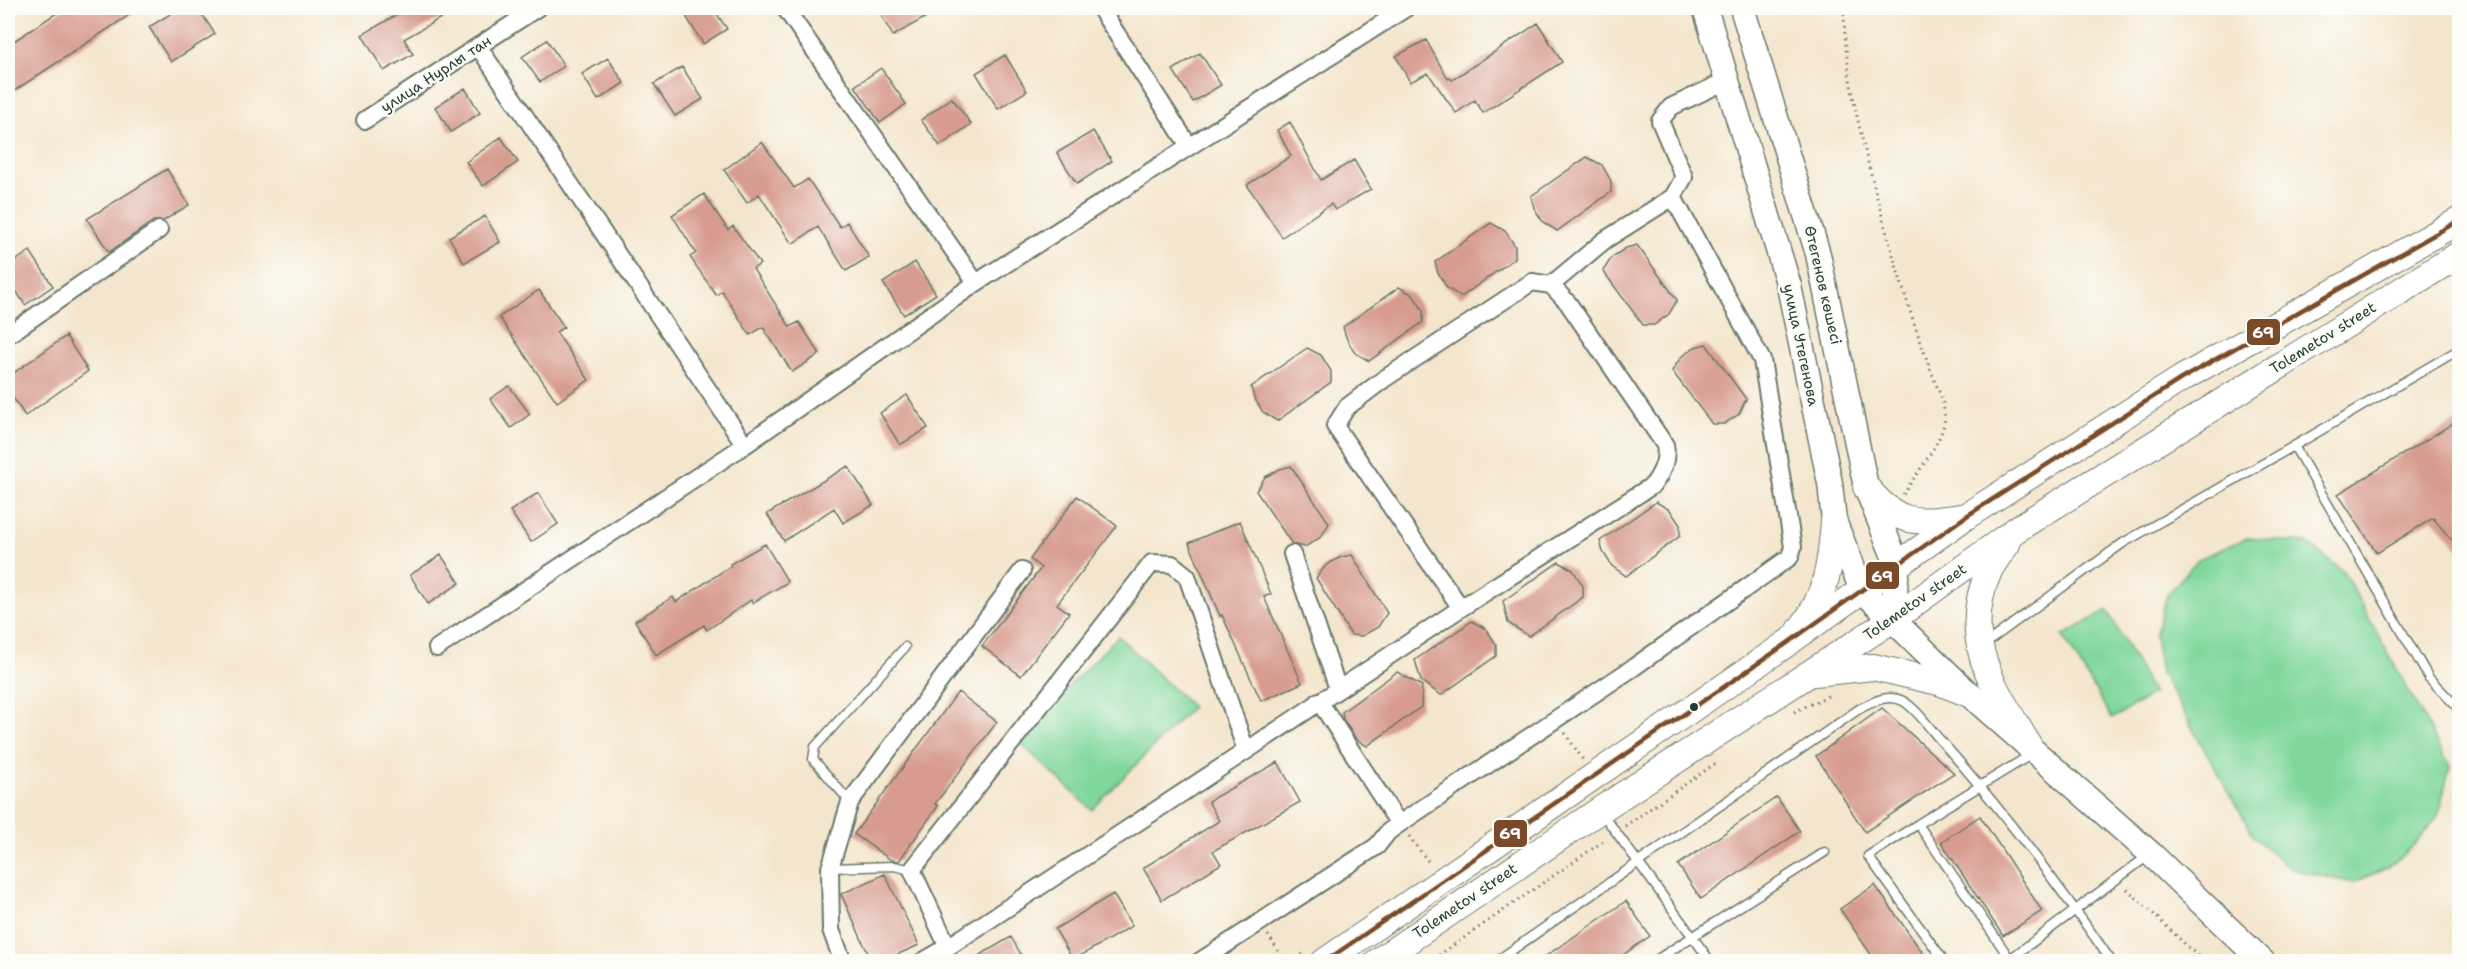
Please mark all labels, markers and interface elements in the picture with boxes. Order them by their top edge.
street label: улица Нурлы тан [377,31,495,117]
street label: Өтегенов көшесі [1800,224,1846,346]
street label: улица Утегенова [1778,282,1824,409]
street label: Tolemetov street [2266,297,2380,379]
line badge: 69 [2246,318,2281,346]
text: 69 [2252,322,2274,343]
street label: Tolemetov street [1859,559,1971,645]
line badge: 69 [1865,561,1900,590]
text: 69 [1871,566,1893,587]
unlabelled marker [1688,701,1700,713]
line badge: 69 [1493,819,1528,848]
text: 69 [1499,823,1521,844]
street label: Tolemetov street [1409,859,1521,943]

